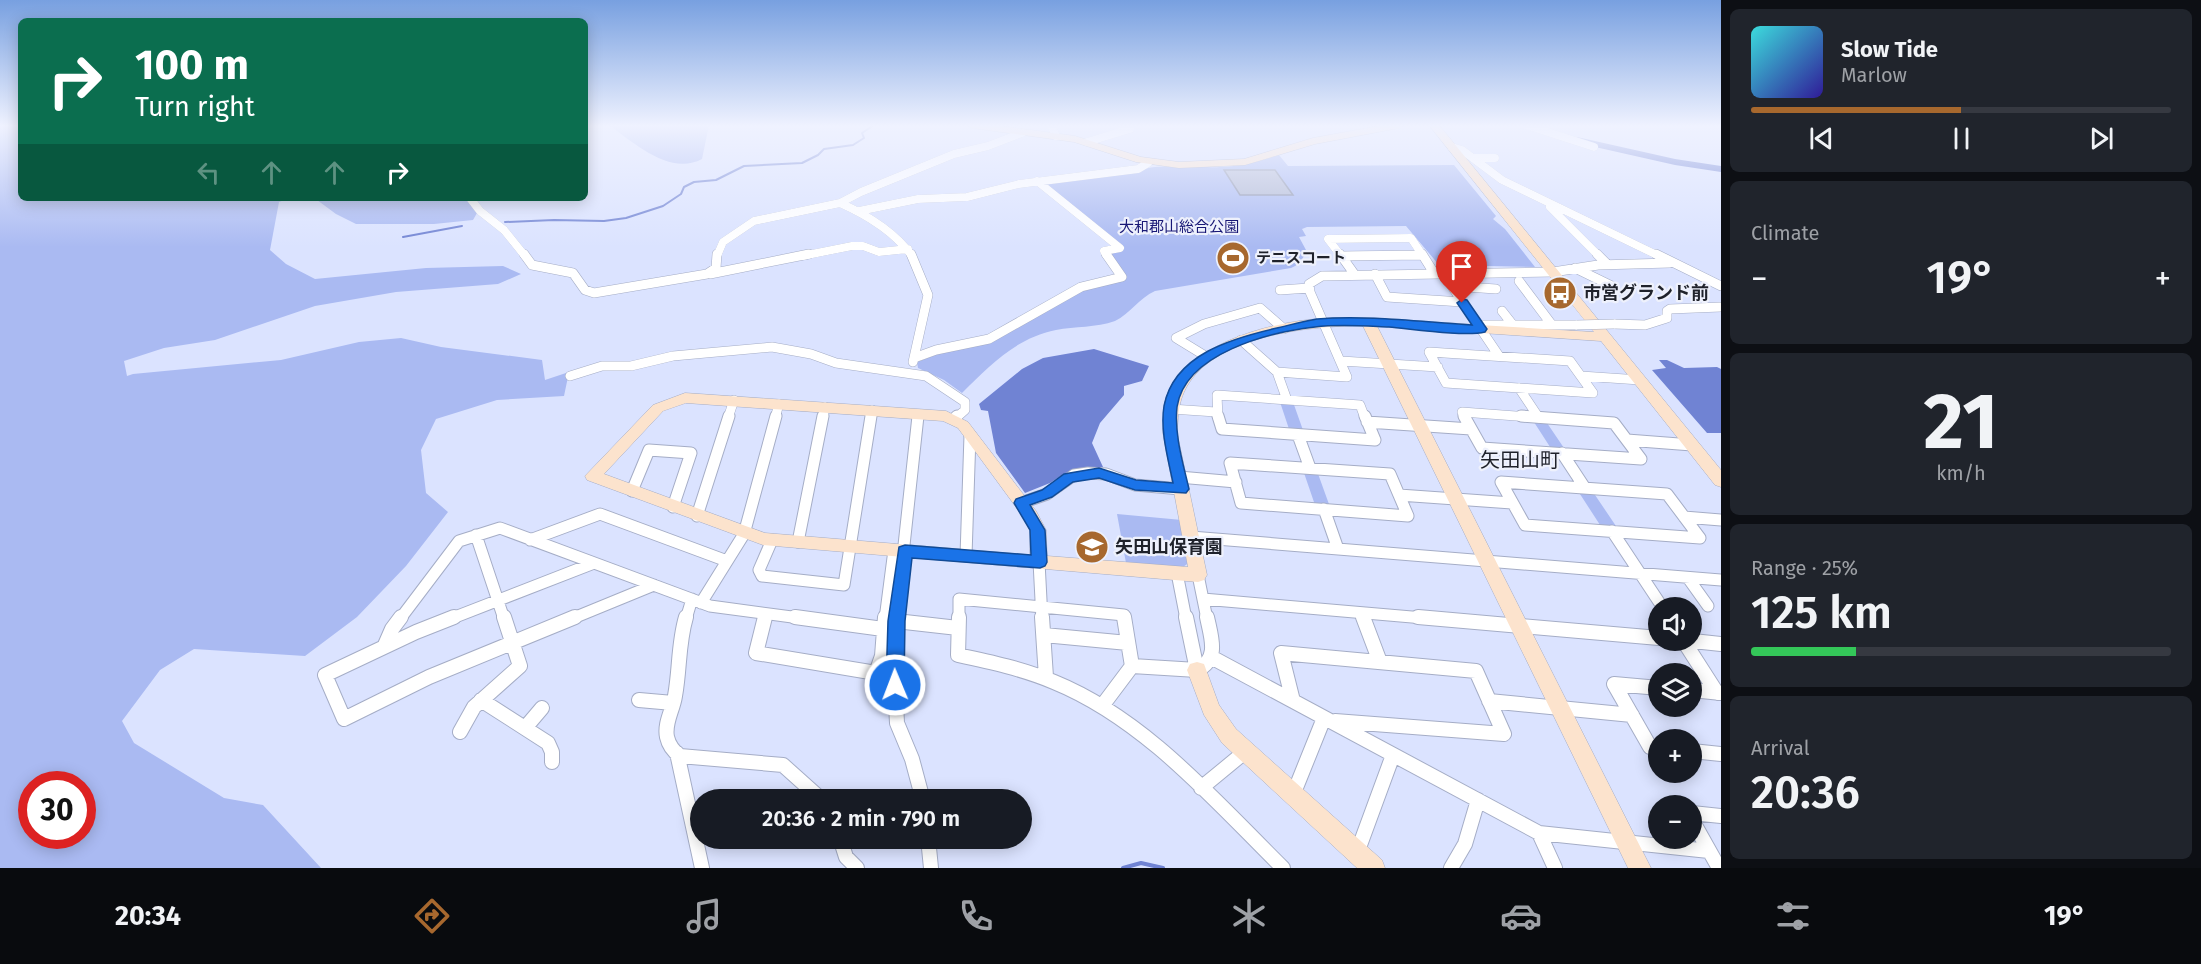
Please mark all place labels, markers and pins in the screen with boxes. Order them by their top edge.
sports icon: テニスコート [1215,240,1251,276]
pin [1436,241,1487,303]
place label: テニスコート [1256,249,1346,267]
bus stop icon: 市営グランド前 [1542,275,1578,311]
place label: 市営グランド前 [1583,282,1709,304]
school or university icon: 矢田山保育園 [1074,529,1110,565]
place label: 矢田山保育園 [1115,536,1223,558]

